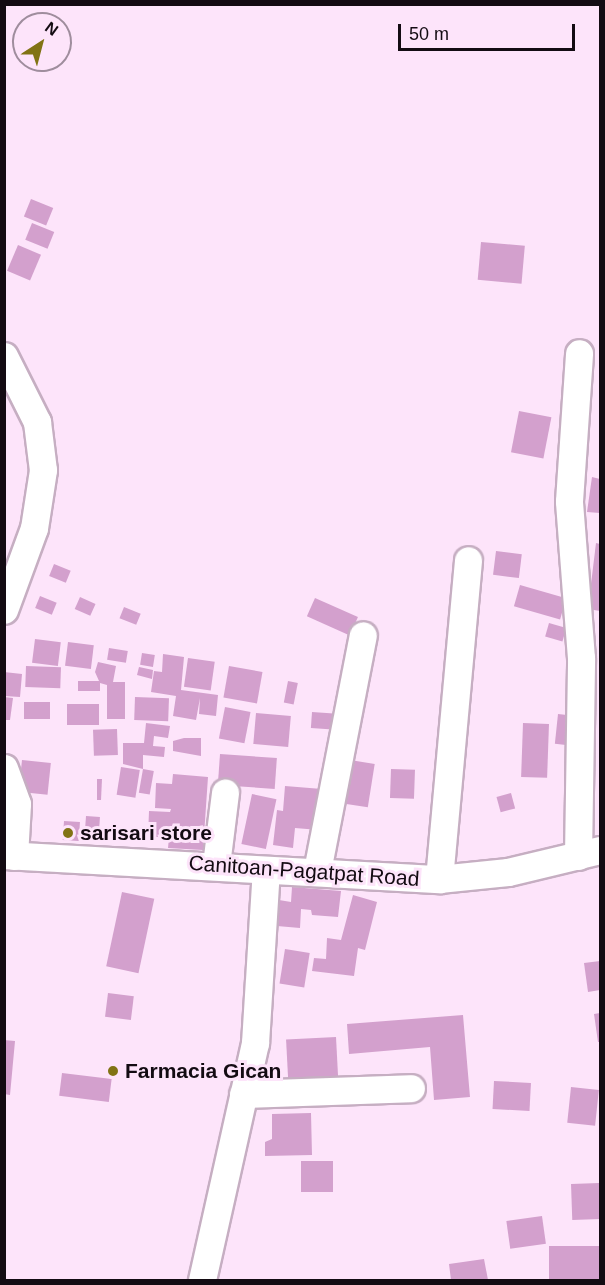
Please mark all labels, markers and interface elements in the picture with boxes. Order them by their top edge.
north arrow [12,12,72,72]
scale bar [401,12,578,50]
text: N [42,18,61,39]
text: 50 m [409,24,449,44]
place label: sarisari store [80,820,212,846]
marker: sarisari store [61,826,75,840]
street label: Canitoan-Pagatpat Road [188,850,420,892]
place label: Farmacia Gican [125,1058,281,1084]
marker: Farmacia Gican [106,1064,120,1078]

